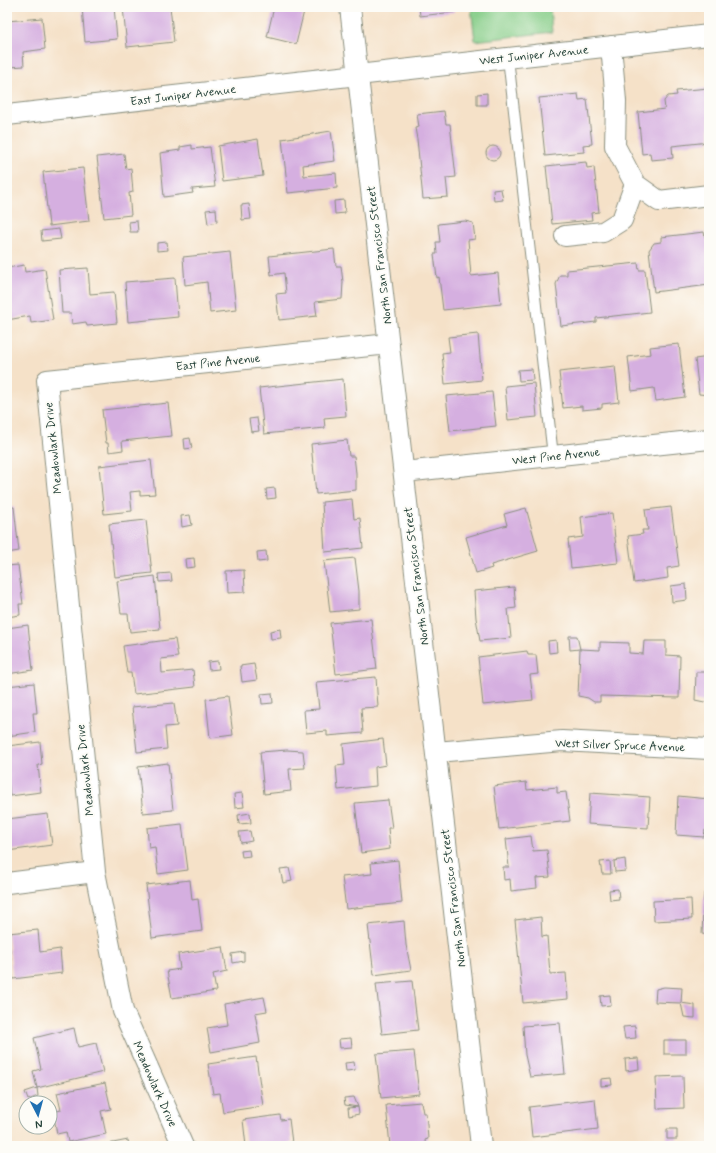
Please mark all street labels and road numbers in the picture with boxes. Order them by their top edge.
street label: West Juniper Avenue [479,42,590,70]
street label: East Juniper Avenue [129,82,237,110]
street label: North San Francisco Street [364,184,396,325]
street label: East Pine Avenue [175,351,261,375]
street label: Meadowlark Drive [41,401,67,495]
street label: West Pine Avenue [511,444,601,470]
street label: North San Francisco Street [401,505,433,646]
street label: Meadowlark Drive [73,723,99,817]
street label: West Silver Spruce Avenue [555,736,686,756]
street label: North San Francisco Street [438,827,470,968]
street label: Meadowlark Drive [128,1039,180,1130]

